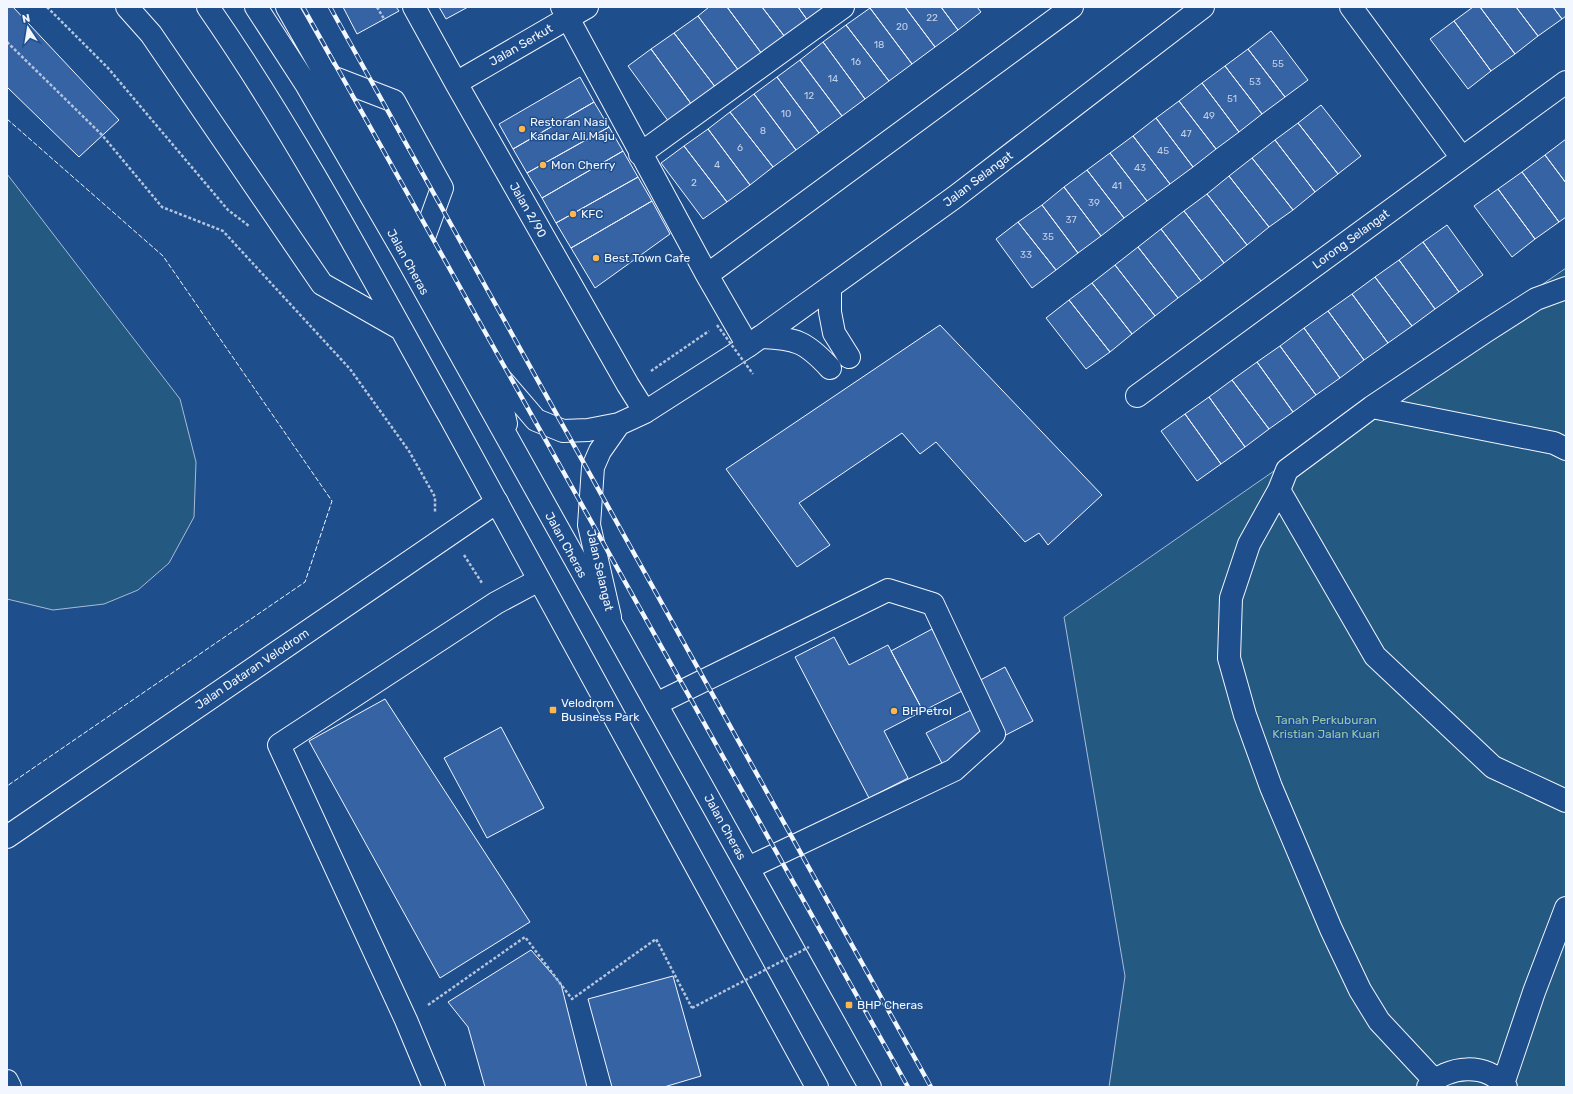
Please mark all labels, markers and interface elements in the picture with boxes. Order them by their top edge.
north arrow [8,8,48,48]
text: N [21,12,31,26]
house number: 22 [926,12,938,24]
street label: Jalan Serkut [487,21,555,69]
house number: 20 [896,21,908,33]
house number: 18 [874,39,884,51]
house number: 16 [851,56,861,68]
house number: 55 [1272,58,1284,70]
house number: 14 [828,73,838,85]
house number: 53 [1249,76,1261,88]
house number: 12 [804,90,814,102]
house number: 51 [1227,93,1237,105]
house number: 10 [781,108,791,120]
house number: 49 [1203,110,1215,122]
place label: Restoran Nasi Kandar Ali Maju [530,115,615,143]
marker: Restoran Nasi Kandar Ali Maju [517,124,527,134]
house number: 8 [760,125,766,137]
house number: 47 [1180,128,1192,140]
house number: 6 [737,142,743,154]
house number: 45 [1157,145,1169,157]
street label: Jalan Selangat [941,148,1016,210]
place label: Mon Cherry [551,158,616,172]
house number: 4 [714,159,720,171]
marker: Mon Cherry [538,160,548,170]
house number: 43 [1134,162,1146,174]
house number: 2 [691,177,697,189]
street label: Jalan 2/90 [507,180,549,240]
house number: 41 [1112,180,1122,192]
house number: 39 [1088,197,1100,209]
street label: Lorong Selangat [1310,206,1392,272]
place label: KFC [581,207,603,221]
marker: KFC [568,209,578,219]
house number: 37 [1065,214,1077,226]
street label: Jalan Cheras [384,227,432,297]
house number: 35 [1042,231,1054,243]
house number: 33 [1020,249,1032,261]
place label: Best Town Cafe [604,251,691,265]
marker: Best Town Cafe [591,253,601,263]
street label: Jalan Cheras [542,510,590,580]
street label: Jalan Selangat [584,528,616,612]
street label: Jalan Dataran Velodrom [193,626,311,712]
place label: Velodrom Business Park [561,696,640,724]
place label: BHPetrol [902,704,952,718]
marker: Velodrom Business Park [548,705,558,715]
marker: BHPetrol [889,706,899,716]
park label: Tanah Perkuburan Kristian Jalan Kuari [1272,713,1380,741]
street label: Jalan Cheras [701,792,749,862]
place label: BHP Cheras [857,998,923,1012]
marker: BHP Cheras [844,1000,854,1010]

